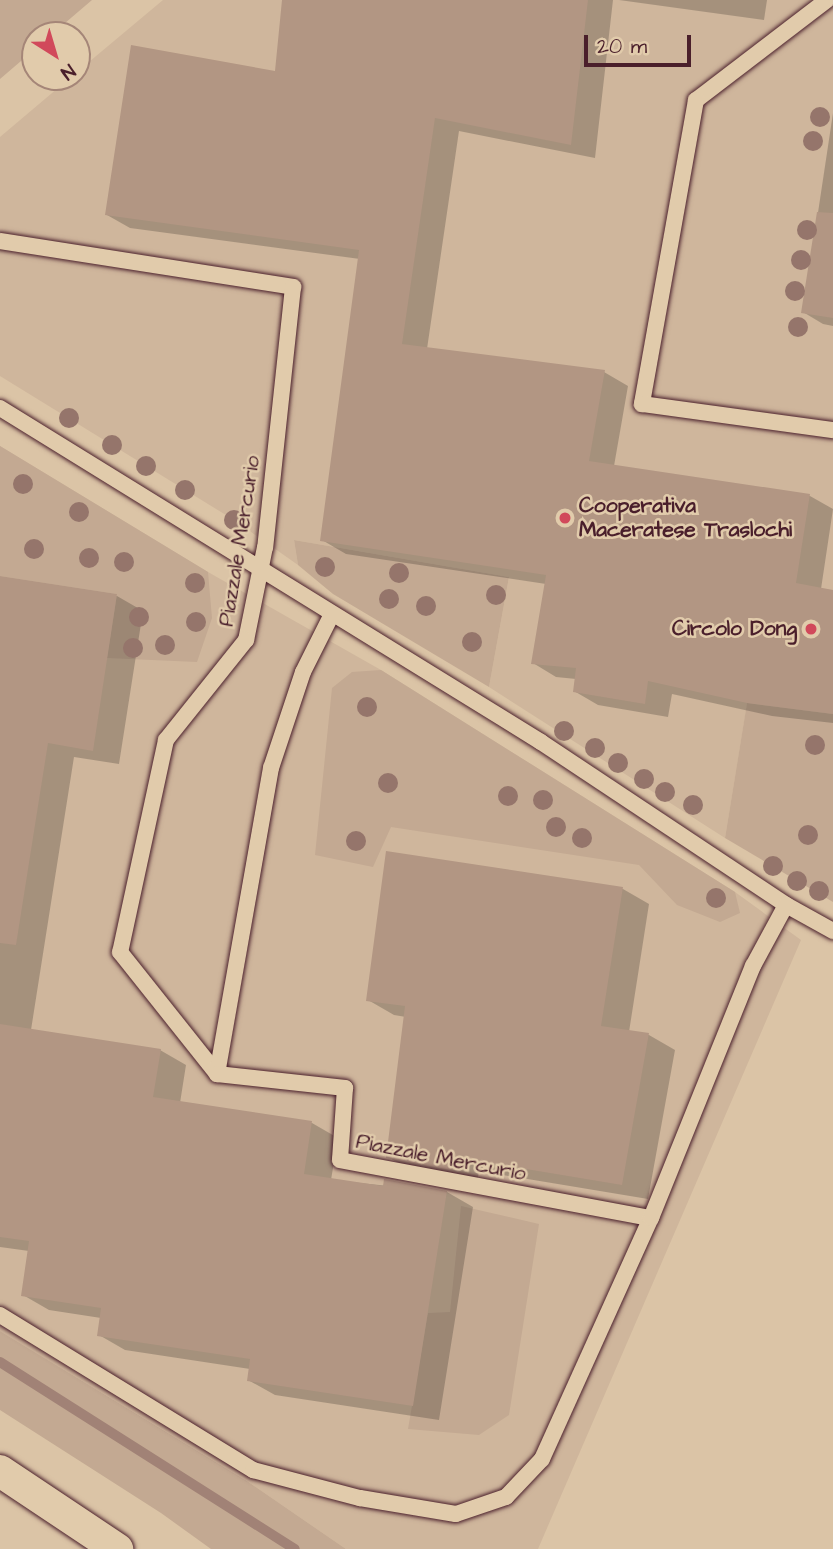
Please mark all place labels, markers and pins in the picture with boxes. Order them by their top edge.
place label: Cooperativa Maceratese Traslochi [579,493,792,543]
marker: Cooperativa Maceratese Traslochi [557,510,573,526]
place label: Circolo Dong [672,616,797,642]
marker: Circolo Dong [803,621,819,637]

